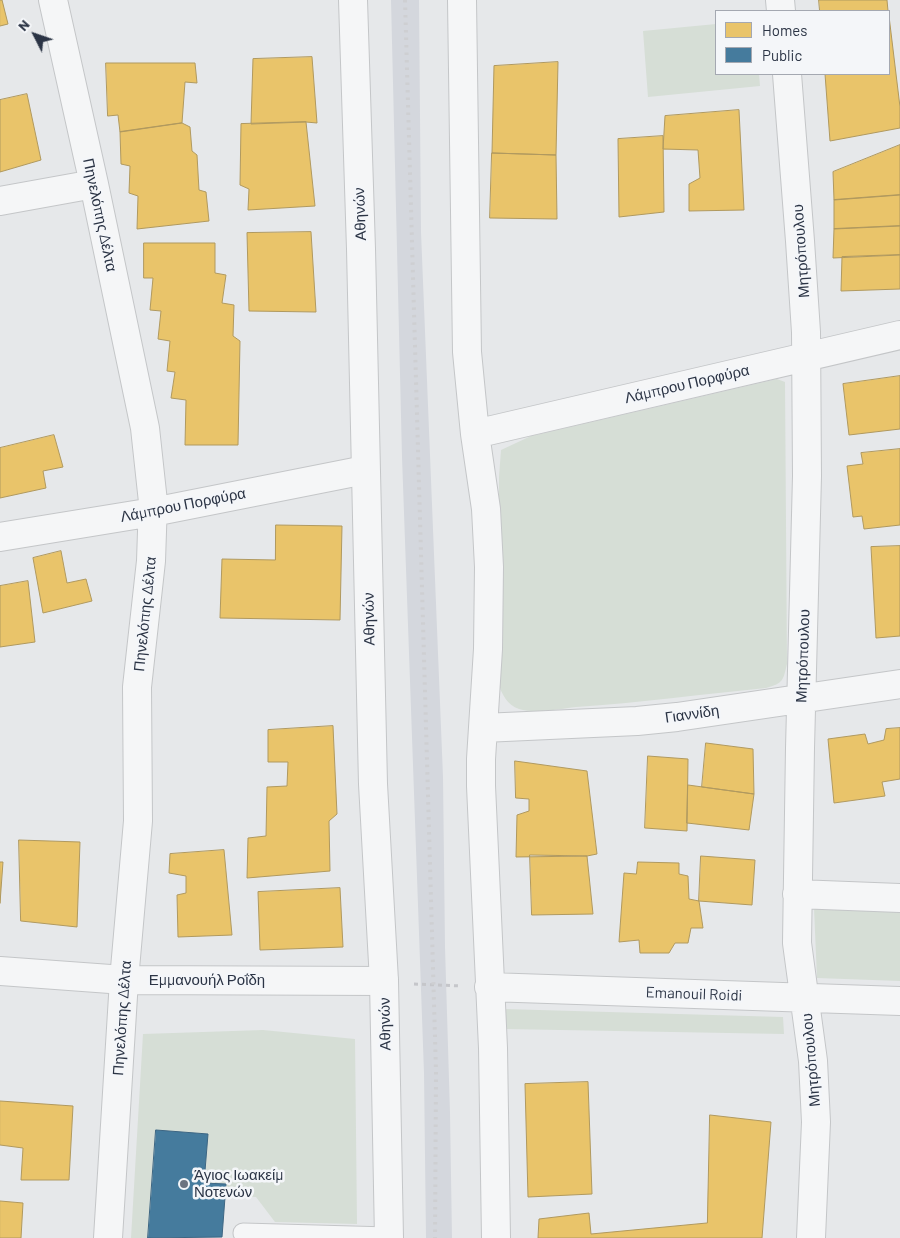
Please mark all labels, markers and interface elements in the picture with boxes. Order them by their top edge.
north arrow [10,10,60,60]
legend [715,10,890,75]
text: N [14,16,33,34]
text: Homes [762,21,807,39]
text: Public [762,46,802,64]
street label: Πηνελόπης Δέλτα [79,157,121,273]
street label: Αθηνών [350,187,370,241]
street label: Μητρόπουλου [789,204,813,298]
street label: Λάμπρου Πορφύρα [623,361,751,407]
street label: Λάμπρου Πορφύρα [119,484,247,526]
street label: Πηνελόπης Δέλτα [130,556,160,672]
street label: Αθηνών [360,592,378,646]
street label: Μητρόπουλου [792,609,814,703]
street label: Γιαννίδη [664,701,720,727]
street label: Πηνελόπης Δέλτα [109,960,135,1076]
street label: Εμμανουήλ Ροΐδη [149,971,265,989]
street label: Emanouil Roidi [645,983,743,1005]
street label: Αθηνών [376,997,394,1051]
street label: Μητρόπουλου [798,1013,824,1107]
place label: Άγιος Ιωακείμ Νοτενών [194,1166,283,1201]
marker: Άγιος Ιωακείμ Νοτενών [178,1178,190,1190]

